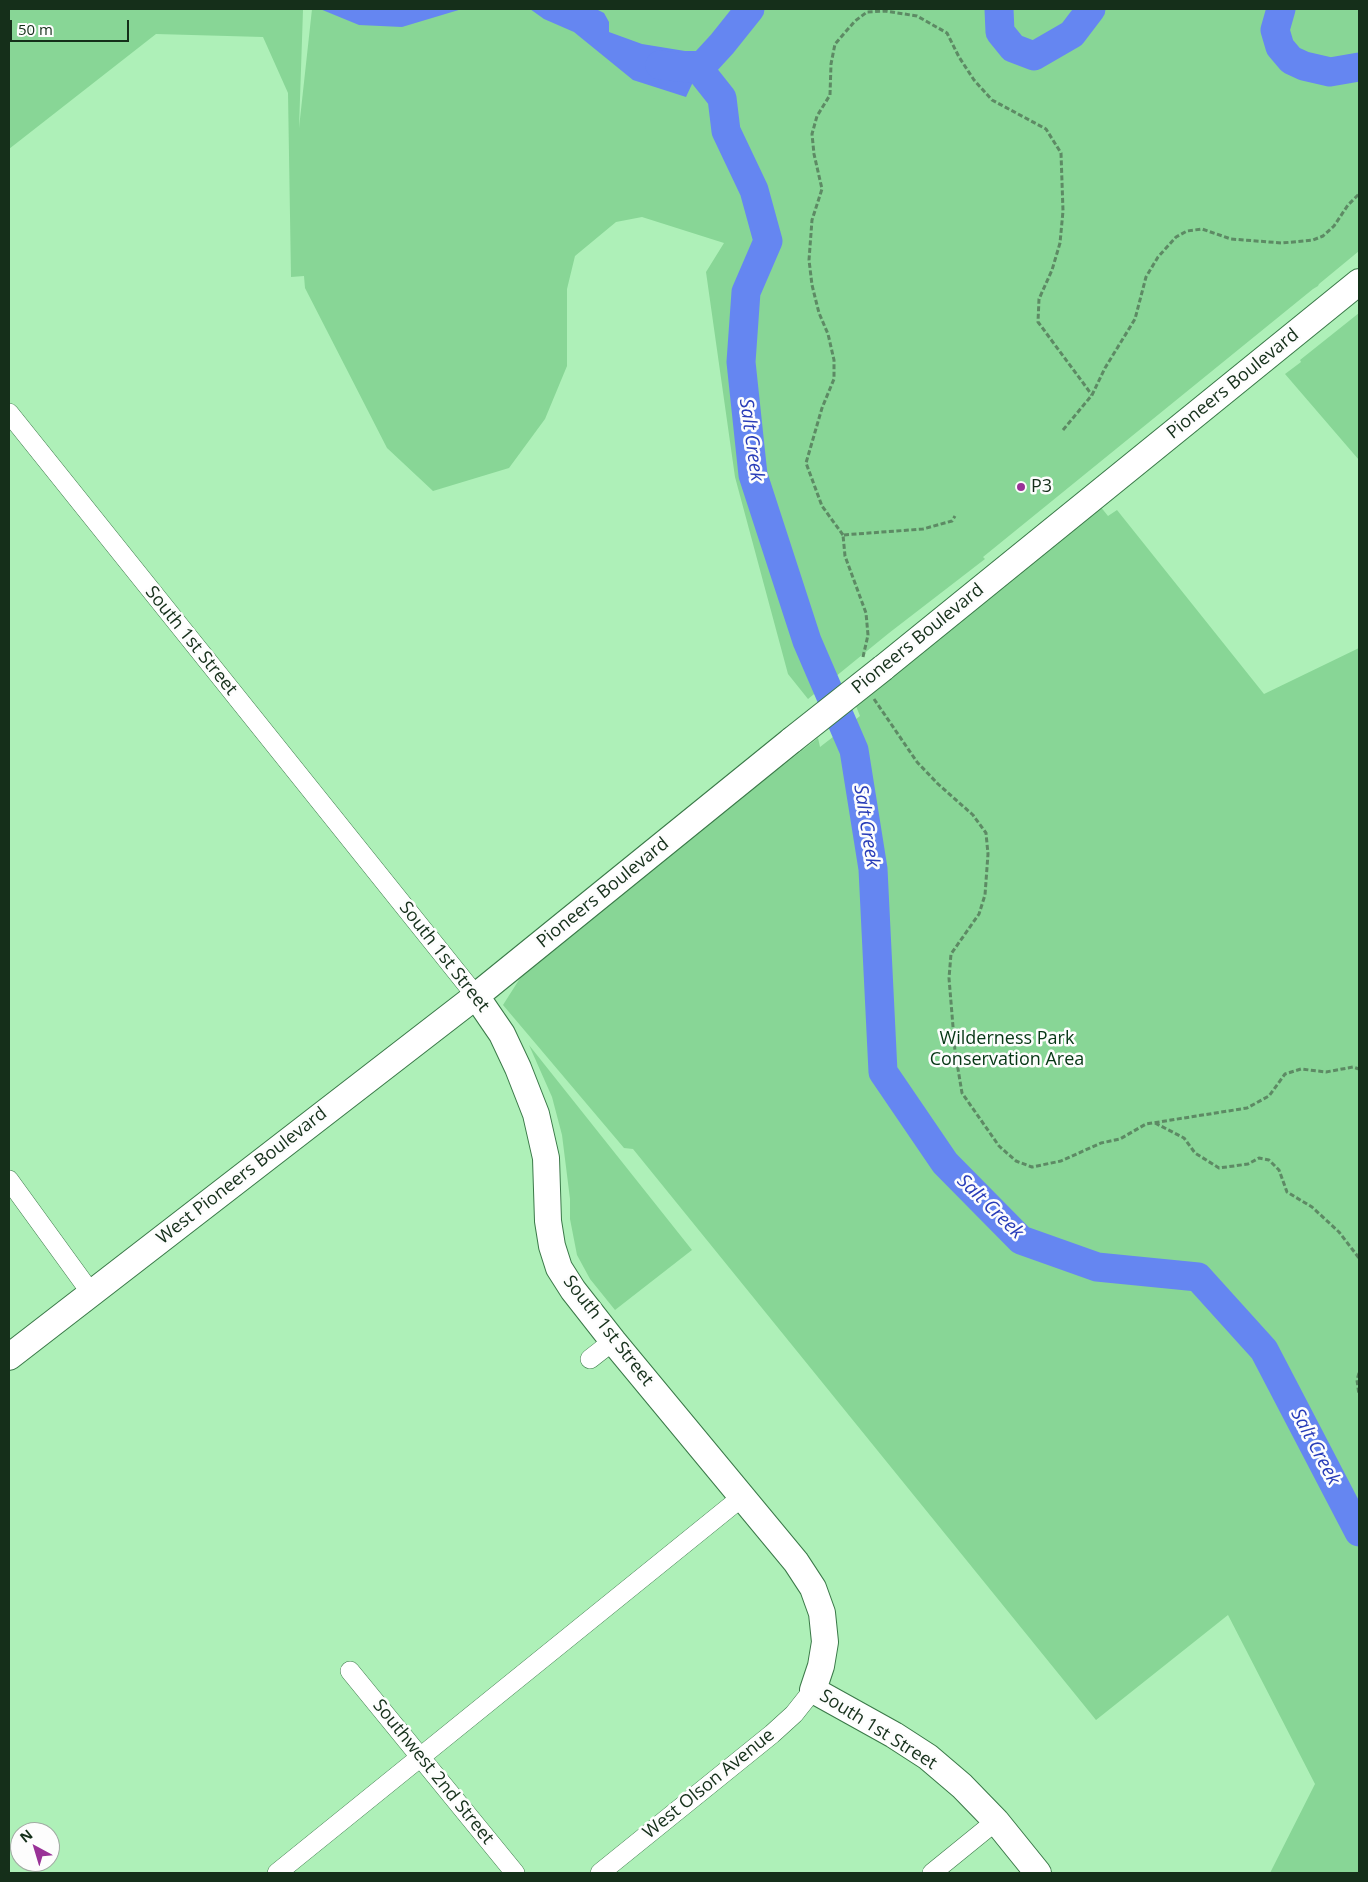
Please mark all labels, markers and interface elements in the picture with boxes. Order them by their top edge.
scale bar [12,10,131,42]
text: 50 m [18,19,53,39]
street label: Pioneers Boulevard [1163,324,1303,444]
water label: Salt Creek [734,397,768,483]
place label: P3 [1031,476,1052,498]
marker: P3 [1015,481,1027,493]
street label: Pioneers Boulevard [848,579,988,699]
street label: South 1st Street [140,582,242,700]
water label: Salt Creek [848,783,884,869]
street label: Pioneers Boulevard [533,833,673,953]
street label: South 1st Street [394,898,494,1016]
park label: Wilderness Park Conservation Area [930,1028,1084,1070]
street label: West Pioneers Boulevard [153,1103,331,1249]
water label: Salt Creek [952,1170,1028,1244]
street label: South 1st Street [558,1272,658,1390]
water label: Salt Creek [1285,1405,1345,1489]
street label: South 1st Street [815,1685,941,1775]
street label: Southwest 2nd Street [368,1695,498,1849]
street label: West Olson Avenue [639,1724,779,1844]
north arrow [10,1822,60,1872]
text: N [15,1825,36,1847]

